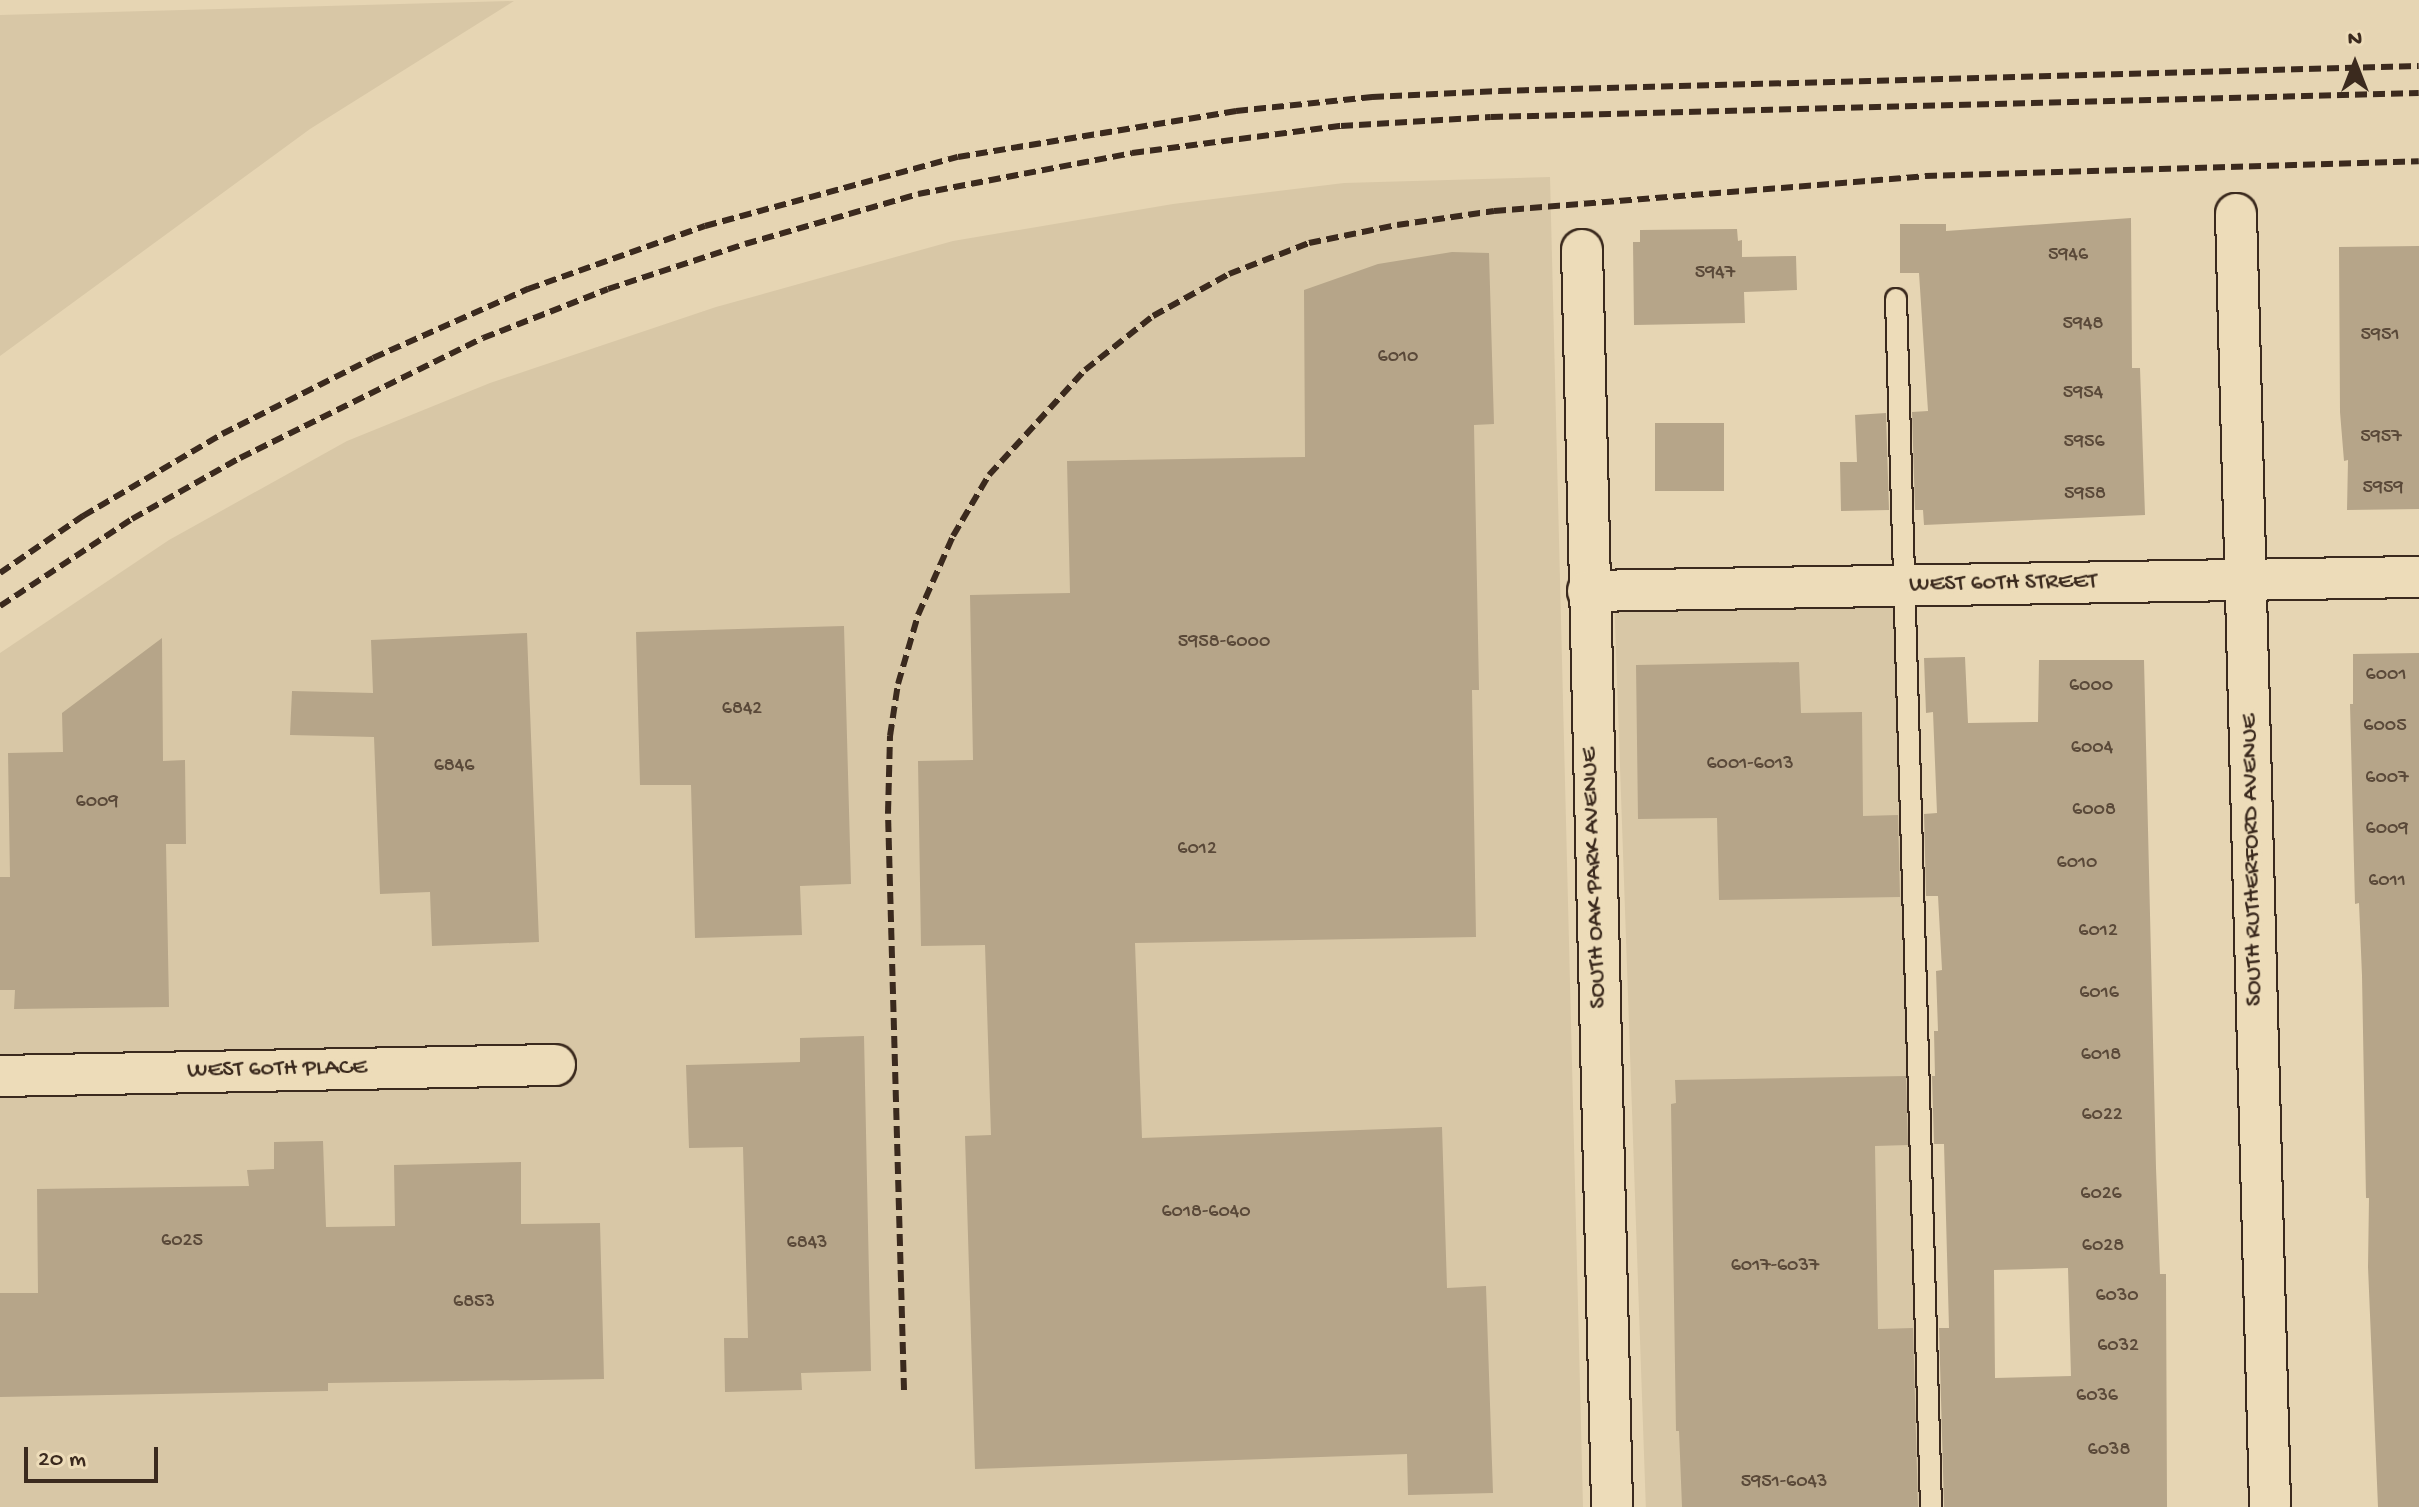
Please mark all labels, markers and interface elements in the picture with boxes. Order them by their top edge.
north arrow [2315,24,2395,104]
text: N [2348,27,2362,53]
house number: 5946 [2048,243,2088,267]
house number: 5947 [1695,261,1735,285]
house number: 5948 [2063,312,2103,336]
house number: 5951 [2360,323,2400,347]
house number: 6010 [1378,345,1418,369]
house number: 5954 [2063,381,2103,405]
house number: 5957 [2360,425,2402,449]
house number: 5956 [2063,430,2105,454]
house number: 5959 [2362,476,2404,500]
house number: 5958 [2064,482,2106,506]
street label: WEST 60TH STREET [1909,568,2097,600]
house number: 5958-6000 [1178,630,1270,654]
house number: 6001 [2366,663,2406,687]
house number: 6000 [2069,674,2113,698]
house number: 6842 [722,697,762,721]
street label: SOUTH RUTHERFORD AVENUE [2236,714,2270,1006]
house number: 6005 [2363,714,2407,738]
house number: 6004 [2071,736,2113,760]
street label: SOUTH OAK PARK AVENUE [1576,747,1614,1009]
house number: 6001-6013 [1706,752,1794,776]
house number: 6846 [434,754,474,778]
house number: 6007 [2365,766,2409,790]
house number: 6009 [76,790,118,814]
house number: 6008 [2072,798,2116,822]
house number: 6009 [2366,817,2408,841]
house number: 6012 [1177,837,1217,861]
house number: 6010 [2057,851,2097,875]
house number: 6011 [2368,869,2406,893]
house number: 6012 [2078,919,2118,943]
house number: 6016 [2079,981,2119,1005]
house number: 6018 [2081,1043,2121,1067]
street label: WEST 60TH PLACE [187,1054,367,1086]
house number: 6022 [2081,1103,2123,1127]
house number: 6026 [2080,1182,2122,1206]
house number: 6018-6040 [1161,1200,1251,1224]
house number: 6025 [161,1229,203,1253]
house number: 6843 [787,1231,827,1255]
house number: 6028 [2082,1234,2124,1258]
house number: 6017-6037 [1731,1254,1819,1278]
house number: 6030 [2095,1284,2139,1308]
house number: 6853 [453,1290,495,1314]
house number: 6032 [2097,1334,2139,1358]
house number: 6036 [2076,1384,2118,1408]
scale bar [28,1431,162,1481]
house number: 6038 [2088,1438,2130,1462]
text: 20 m [38,1446,86,1475]
house number: 5951-6043 [1741,1470,1827,1494]

